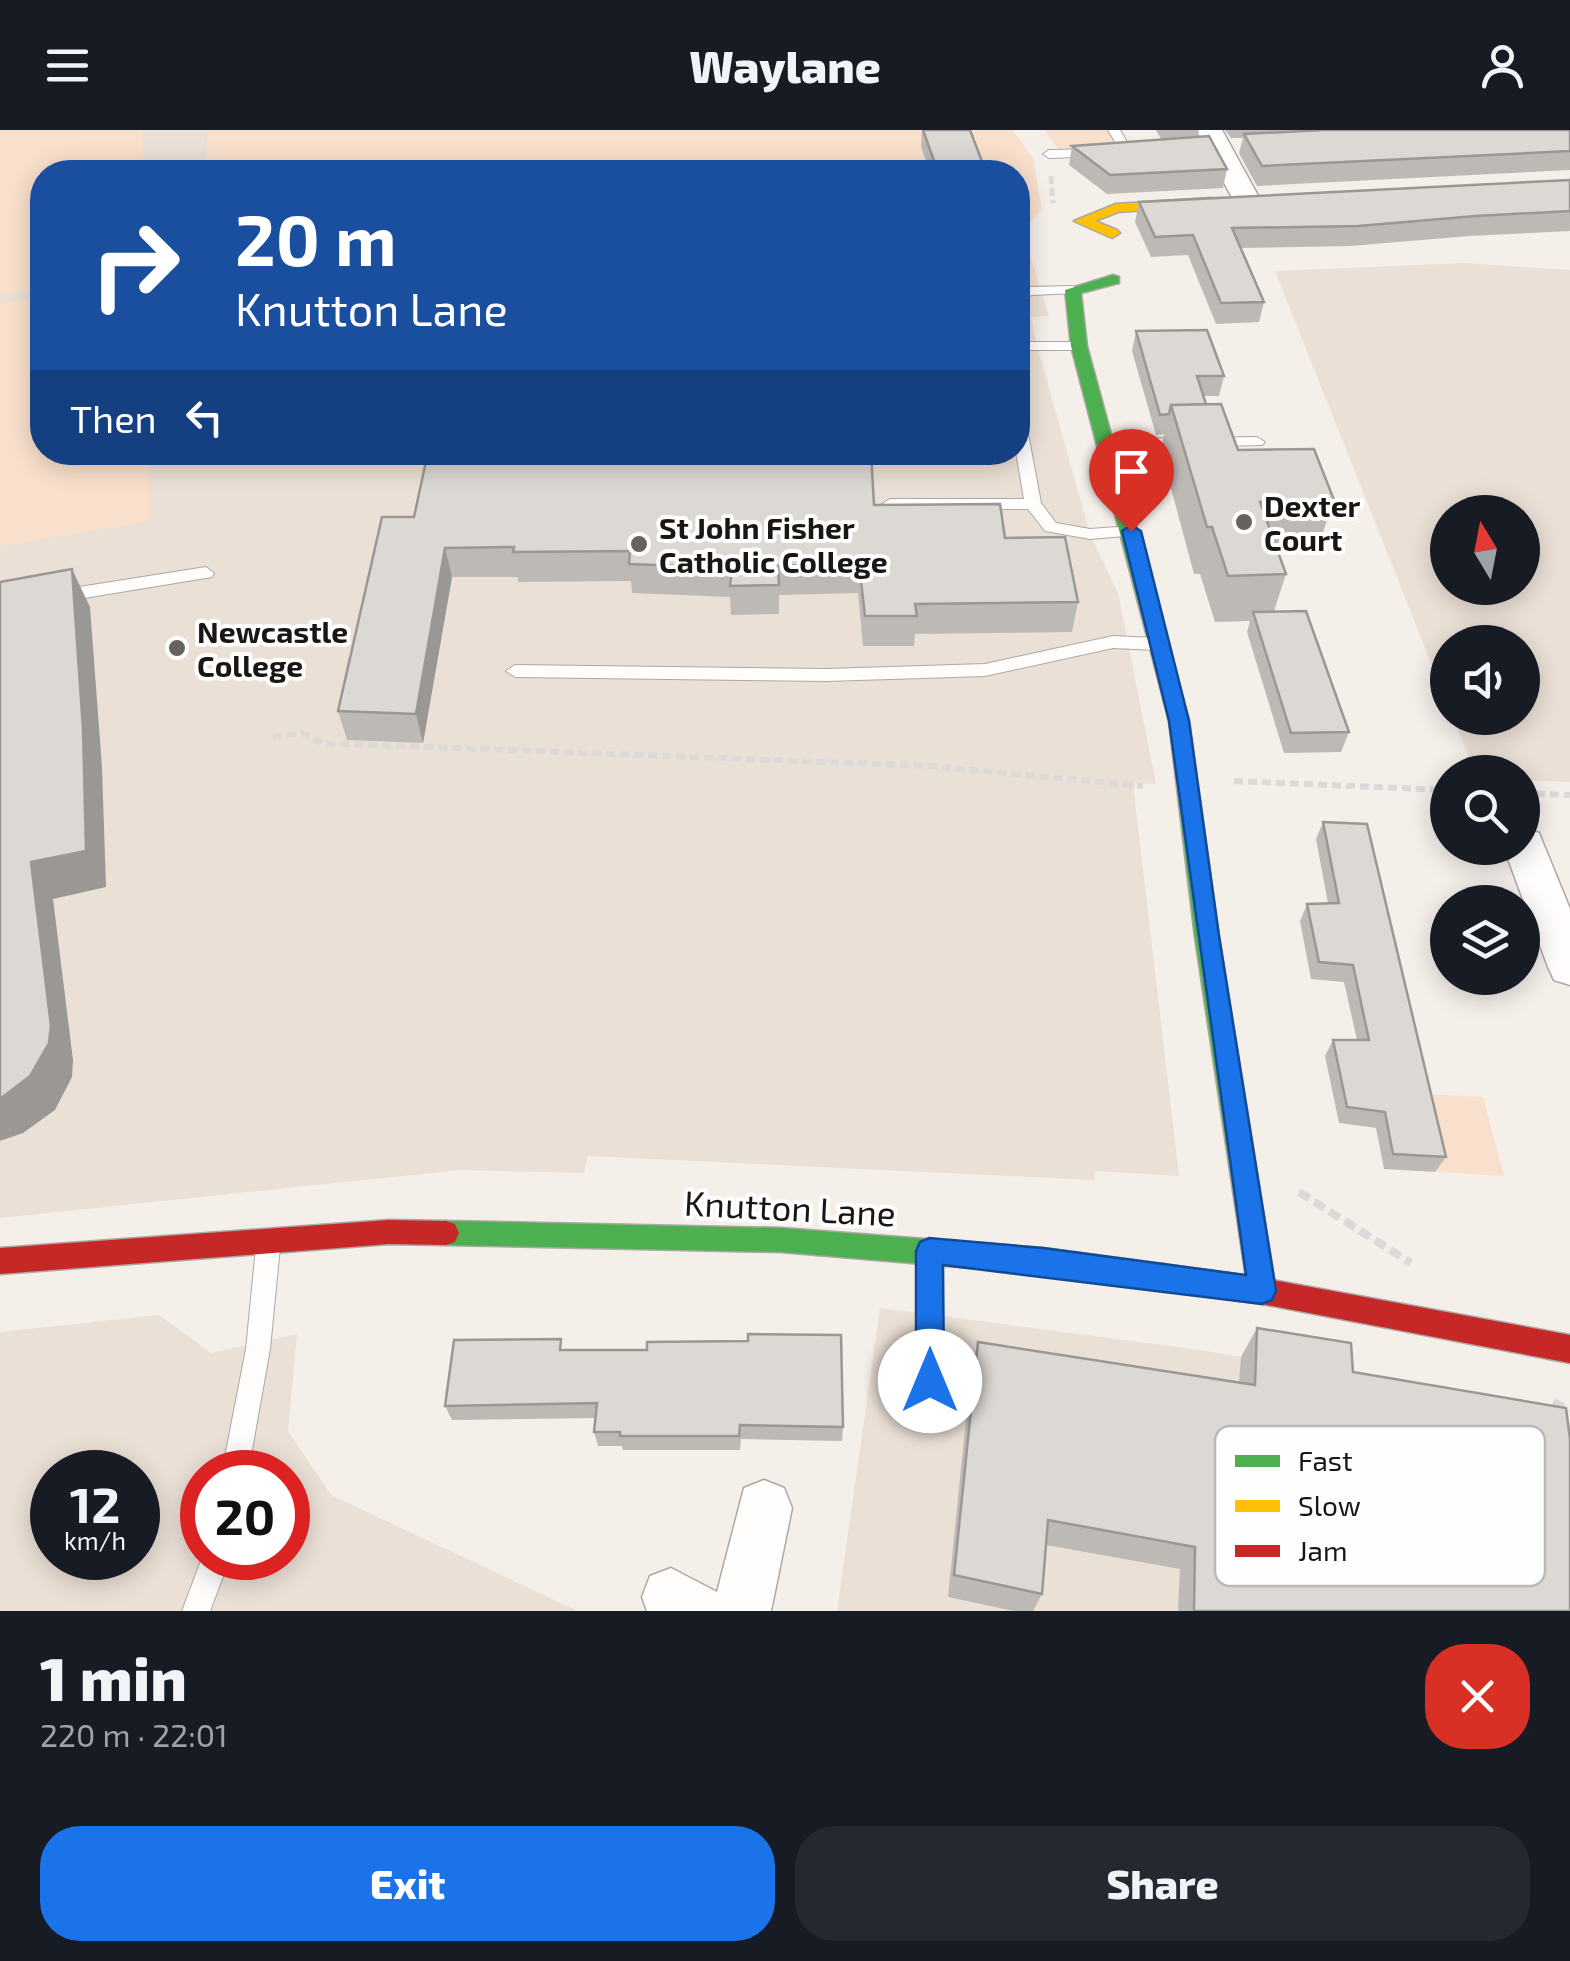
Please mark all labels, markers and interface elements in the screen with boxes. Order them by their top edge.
icon: menu [40,38,95,93]
text: Waylane [689,38,881,92]
icon: person [1475,38,1530,93]
text: 20 m [235,196,397,280]
icon: right [70,200,200,330]
text: Knutton Lane [235,281,508,335]
icon: left [177,390,232,445]
text: Then [70,395,157,441]
pin [1089,429,1174,532]
icon: arrive [1104,444,1159,499]
place label: Dexter Court [1264,487,1361,557]
north arrow [1430,495,1540,605]
map controls [1430,495,1540,995]
place label: St John Fisher Catholic College [659,509,888,579]
marker: Dexter Court [1233,511,1255,533]
marker: St John Fisher Catholic College [628,533,650,555]
place label: Newcastle College [197,613,348,683]
button: sound [1430,625,1540,735]
marker: Newcastle College [166,637,188,659]
button: search [1430,755,1540,865]
button: layers [1430,885,1540,995]
street label: Knutton Lane [683,1180,897,1234]
position arrow [878,1329,982,1433]
legend [1215,1426,1545,1586]
text: Fast [1298,1443,1353,1477]
speed limit sign: 20 [180,1450,310,1580]
text: 12 [70,1473,120,1533]
text: Slow [1298,1488,1361,1522]
text: km/h [64,1525,126,1555]
text: Jam [1298,1533,1347,1567]
text: 1 min [40,1641,187,1713]
button: close [1425,1644,1530,1749]
text: 220 m · 22:01 [40,1715,228,1753]
button: Exit [40,1826,775,1941]
button: Share [795,1826,1530,1941]

